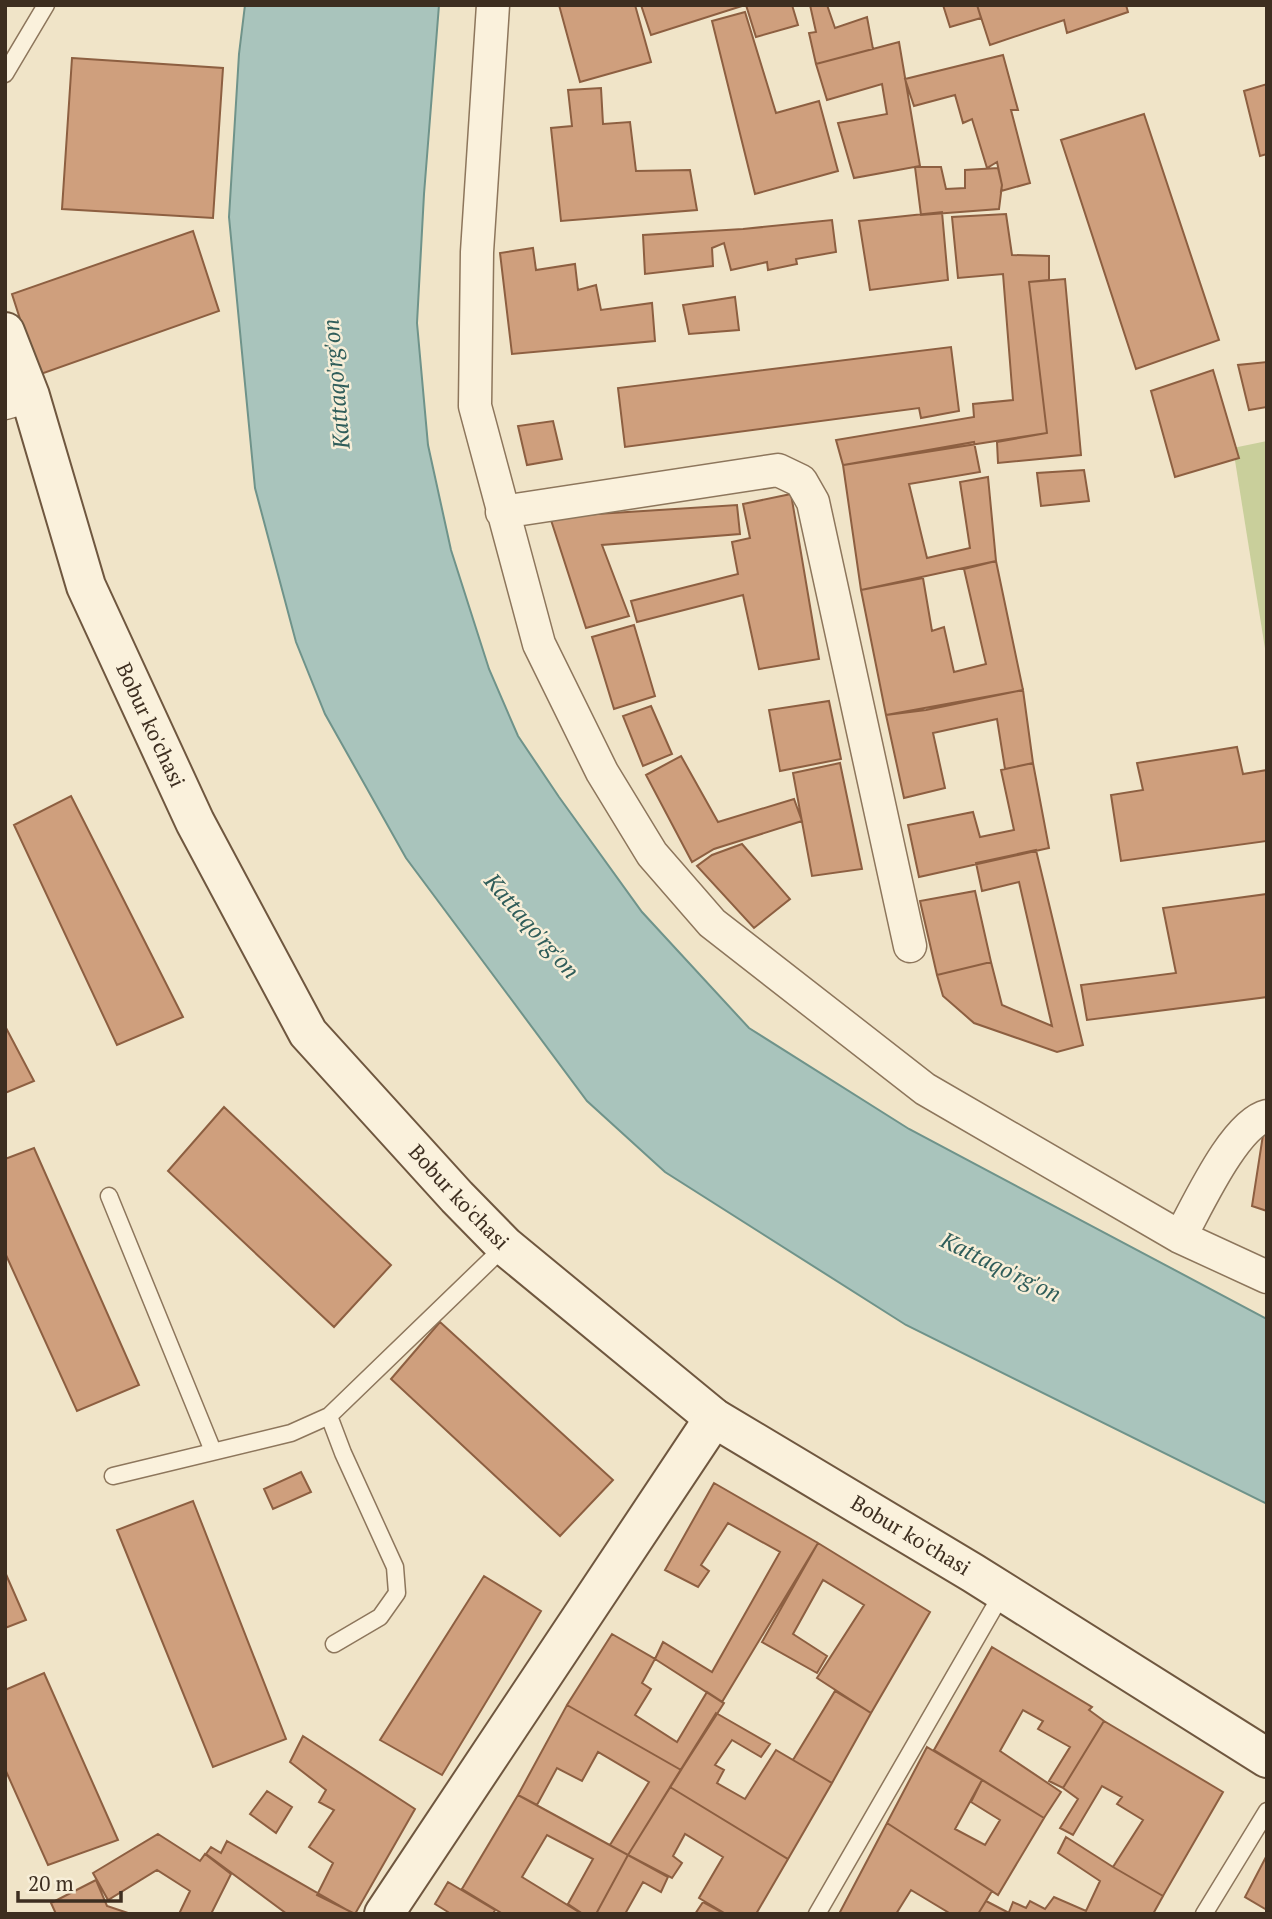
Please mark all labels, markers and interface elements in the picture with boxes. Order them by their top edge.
water label: Kattaqo'rg'on [314,318,357,451]
street label: Bobur ko'chasi [110,658,192,792]
water label: Kattaqo'rg'on [477,866,587,985]
street label: Bobur ko'chasi [403,1138,516,1255]
water label: Kattaqo'rg'on [935,1224,1067,1309]
street label: Bobur ko'chasi [846,1488,976,1581]
scale bar [18,1860,121,1904]
text: 20 m [28,1869,74,1897]

